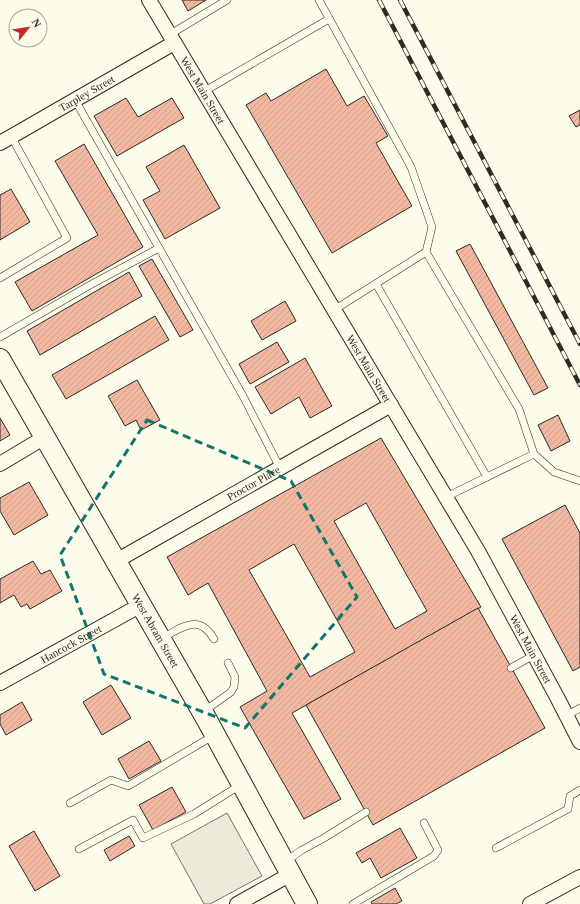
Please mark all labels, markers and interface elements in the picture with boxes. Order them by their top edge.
north arrow [8,8,48,48]
text: N [29,17,44,29]
street label: West Main Street [178,54,228,126]
street label: Tarpley Street [57,73,117,114]
street label: West Main Street [344,333,394,404]
street label: Proctor Place [225,463,282,503]
street label: West Abram Street [130,592,182,669]
street label: West Main Street [508,613,554,685]
street label: Hancock Street [38,622,103,665]

